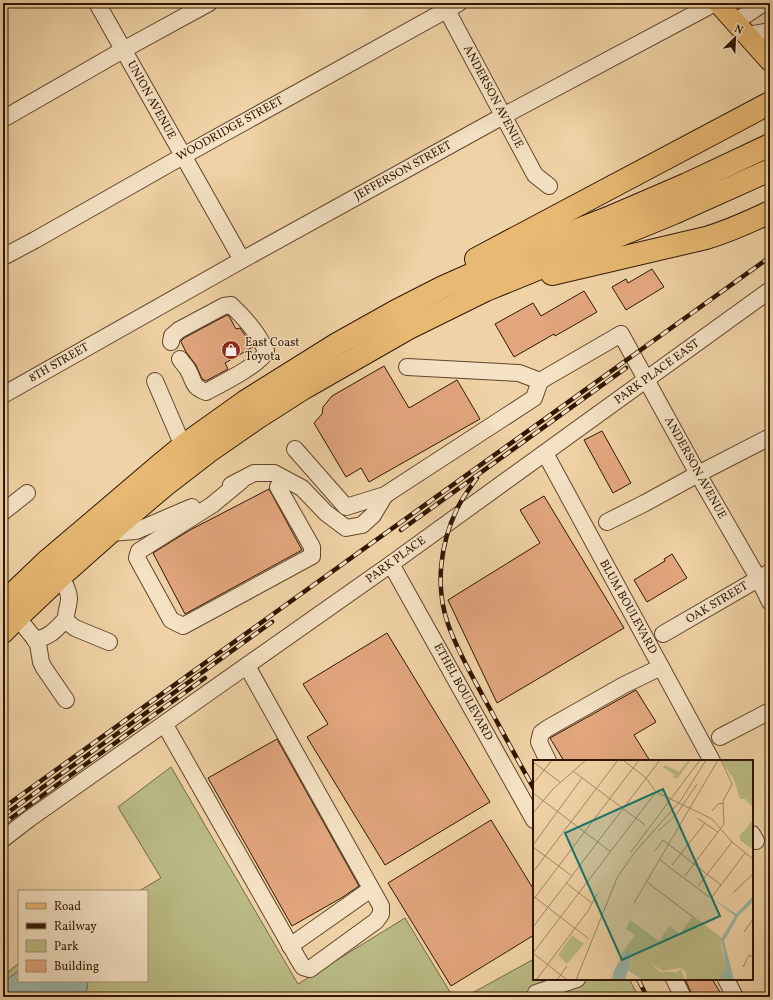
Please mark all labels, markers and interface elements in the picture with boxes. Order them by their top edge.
north arrow [715,18,755,58]
text: N [732,22,745,39]
street label: ANDERSON AVENUE [459,43,527,151]
street label: UNION AVENUE [123,58,179,142]
street label: WOODRIDGE STREET [174,93,286,165]
street label: JEFFERSON STREET [351,138,455,204]
place label: East Coast Toyota [245,335,299,365]
street label: PARK PLACE EAST [611,336,703,408]
street label: 8TH STREET [26,339,92,387]
shop icon: East Coast Toyota [220,339,242,361]
street label: ANDERSON AVENUE [660,414,730,522]
street label: PARK PLACE [363,533,429,587]
street label: BLUM BOULEVARD [595,557,661,657]
street label: OAK STREET [683,578,751,628]
street label: ETHEL BOULEVARD [430,640,497,744]
inset map [533,760,753,980]
legend [18,890,148,982]
text: Road [54,899,81,915]
text: Railway [54,919,97,935]
text: Park [54,939,79,955]
text: Building [54,959,99,975]

